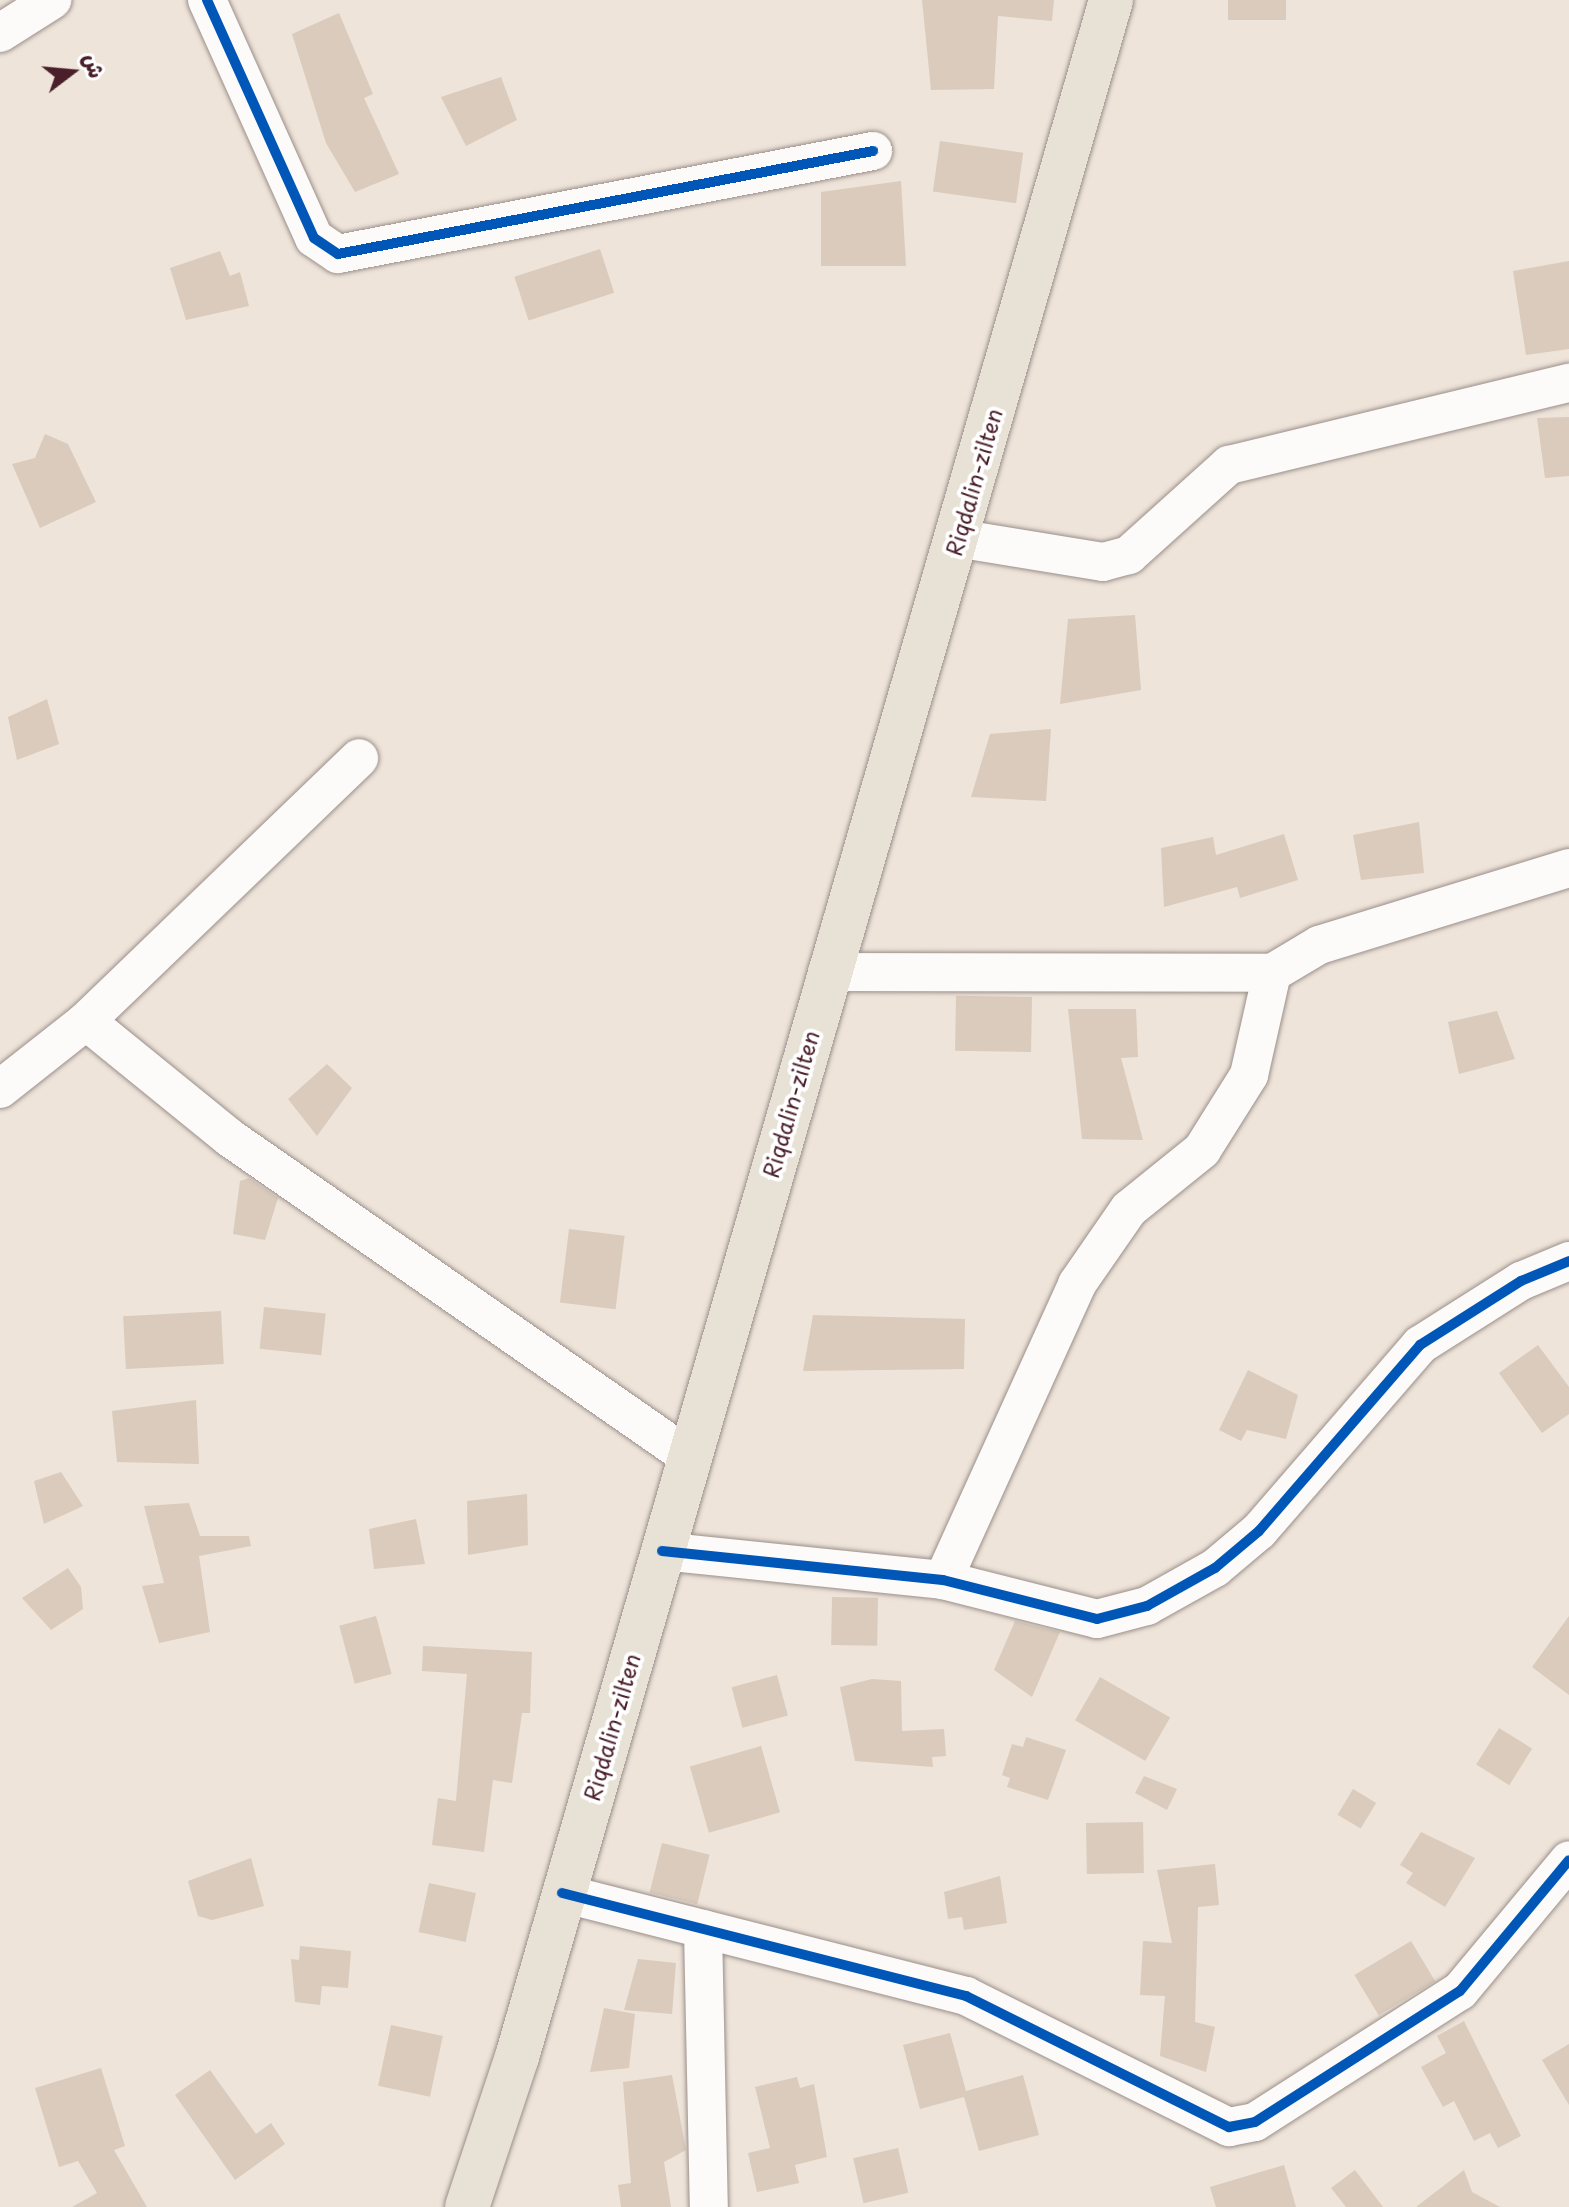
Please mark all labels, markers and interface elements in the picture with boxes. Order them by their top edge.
north arrow [32,32,112,112]
text: ش [76,49,115,81]
street label: Riqdalin-zilten [939,405,1007,559]
street label: Riqdalin-zilten [756,1027,824,1181]
street label: Riqdalin-zilten [577,1650,645,1804]

